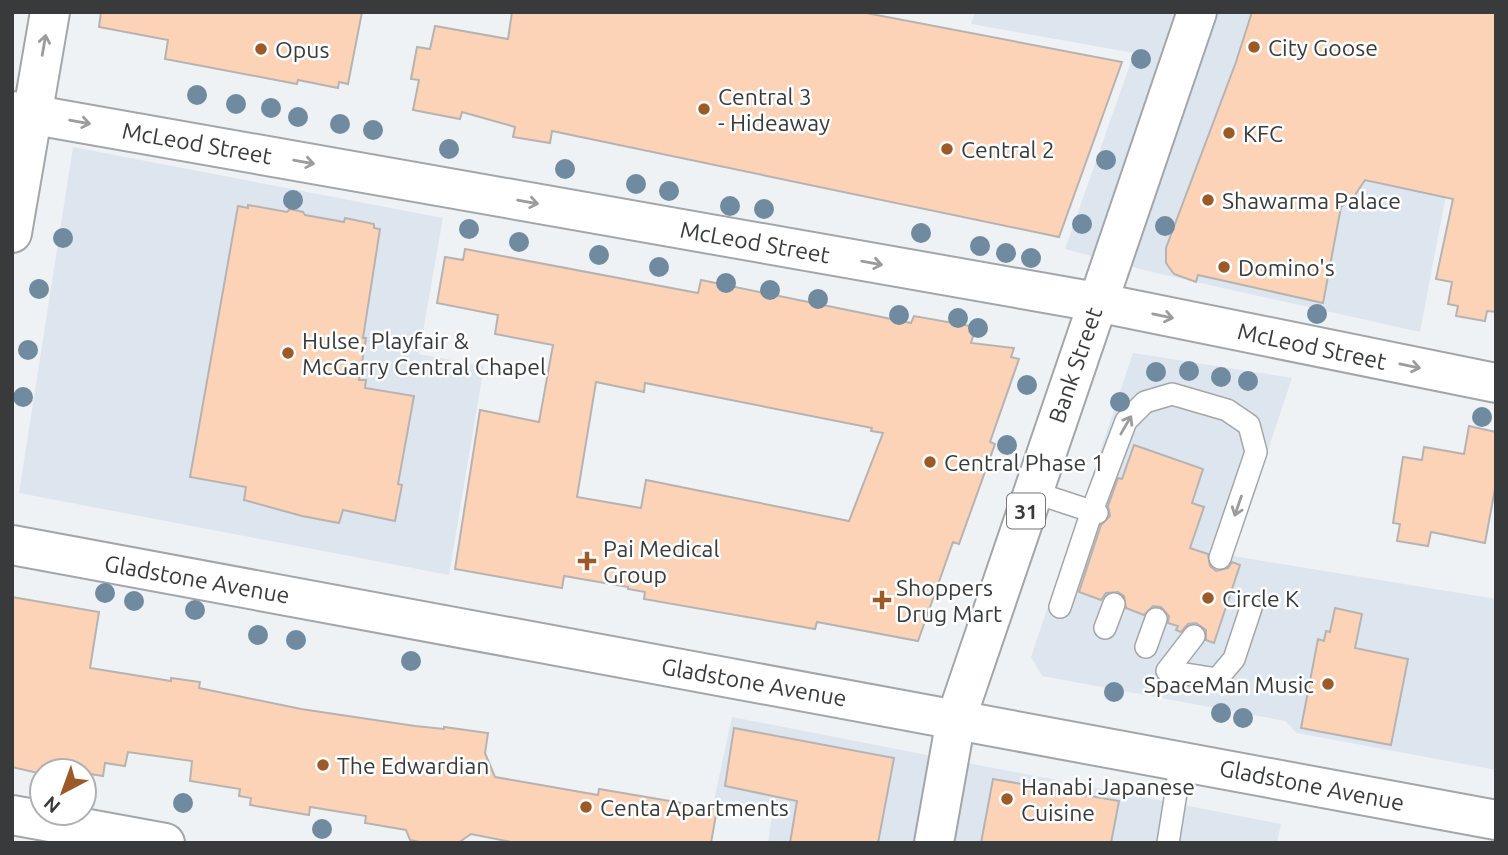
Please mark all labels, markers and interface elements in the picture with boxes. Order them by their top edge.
one-way arrow [38,34,51,57]
place label: City Goose [1268,35,1378,60]
place label: Opus [275,37,329,62]
marker: City Goose [1246,39,1262,55]
marker: Opus [253,41,269,57]
place label: Central 3 - Hideaway [718,84,830,135]
marker: Central 3 - Hideaway [696,101,712,117]
one-way arrow [68,116,90,129]
street label: McLeod Street [120,118,274,168]
place label: KFC [1243,121,1283,146]
marker: KFC [1221,125,1237,141]
place label: Central 2 [961,137,1055,162]
marker: Central 2 [939,141,955,157]
one-way arrow [292,156,314,169]
place label: Shawarma Palace [1222,188,1401,213]
marker: Shawarma Palace [1200,192,1216,208]
one-way arrow [516,196,538,209]
street label: McLeod Street [678,217,832,267]
place label: Domino's [1238,255,1335,280]
one-way arrow [860,256,883,270]
marker: Domino's [1216,259,1232,275]
street label: Bank Street [1044,304,1106,426]
one-way arrow [1151,309,1174,323]
street label: McLeod Street [1235,318,1389,374]
place label: Hulse, Playfair & McGarry Central Chapel [302,328,546,379]
marker: Hulse, Playfair & McGarry Central Chapel [280,345,296,361]
one-way arrow [1398,360,1421,374]
one-way arrow [1119,416,1133,436]
place label: Central Phase 1 [944,450,1104,475]
marker: Central Phase 1 [922,454,938,470]
road number: 31 [1007,494,1045,528]
one-way arrow [1231,495,1243,517]
place label: Pai Medical Group [603,536,719,587]
street label: Gladstone Avenue [102,550,292,608]
marker: Pai Medical Group [577,551,597,571]
place label: Shoppers Drug Mart [896,575,1002,626]
place label: Circle K [1222,586,1299,611]
marker: Circle K [1200,590,1216,606]
marker: Shoppers Drug Mart [874,592,890,608]
street label: Gladstone Avenue [659,653,849,711]
place label: SpaceMan Music [1144,672,1314,697]
marker: SpaceMan Music [1320,676,1336,692]
place label: The Edwardian [337,753,489,778]
street label: Gladstone Avenue [1218,755,1406,815]
north arrow [28,757,98,827]
marker: The Edwardian [315,757,331,773]
place label: Hanabi Japanese Cuisine [1021,774,1195,825]
marker: Hanabi Japanese Cuisine [999,791,1015,807]
text: N [39,792,64,818]
place label: Centa Apartments [600,795,789,820]
marker: Centa Apartments [578,799,594,815]

